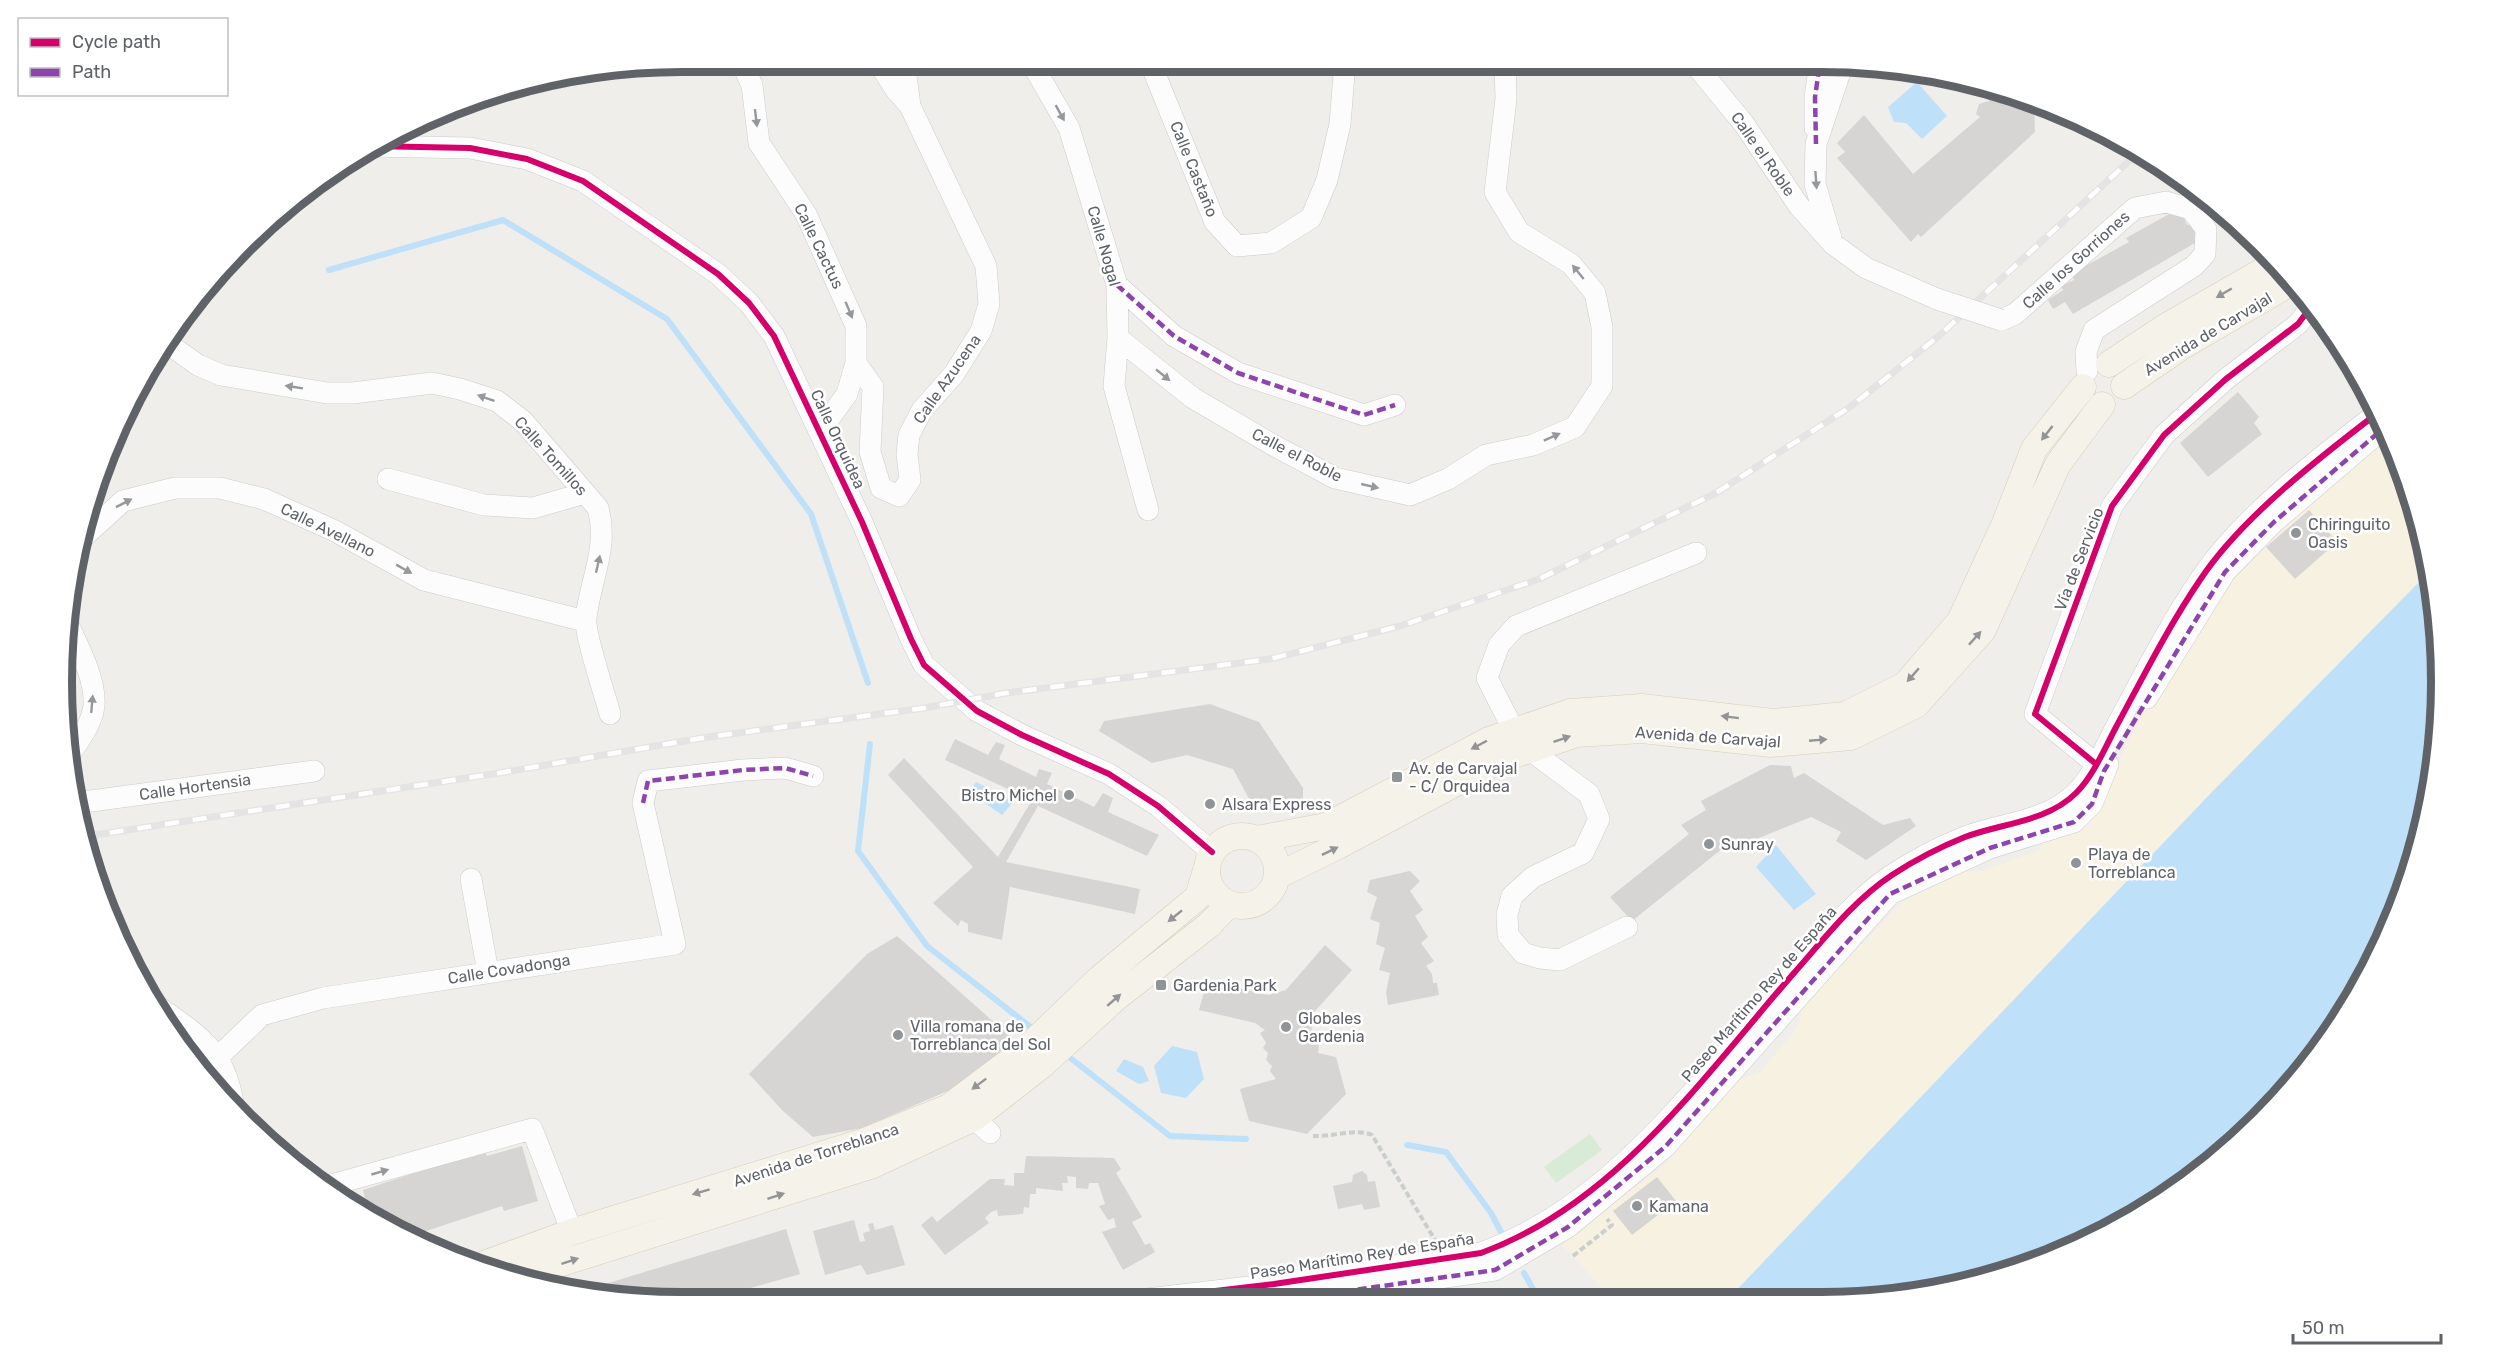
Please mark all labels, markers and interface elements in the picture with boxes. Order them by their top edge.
legend [18,18,228,96]
text: Cycle path [72,31,161,53]
text: Path [72,61,111,83]
one-way arrow [1055,105,1065,122]
one-way arrow [751,108,761,127]
street label: Calle el Roble [1727,108,1799,200]
street label: Calle Castaño [1166,118,1222,220]
one-way arrow [1811,170,1821,189]
street label: Calle Cactus [790,200,848,292]
street label: Calle Nogal [1083,204,1125,288]
street label: Calle los Gorriones [2019,207,2133,313]
one-way arrow [1571,264,1584,280]
one-way arrow [2216,287,2233,297]
street label: Avenida de Carvajal [2141,288,2275,380]
one-way arrow [845,301,854,319]
street label: Calle Azucena [909,331,985,427]
one-way arrow [1155,368,1170,381]
one-way arrow [285,383,304,392]
street label: Calle Orquidea [807,386,869,492]
one-way arrow [477,392,495,402]
street label: Calle Tomillos [511,413,591,499]
street label: Calle el Roble [1249,424,1345,486]
one-way arrow [2041,426,2053,441]
one-way arrow [1543,432,1561,442]
one-way arrow [1361,482,1380,491]
one-way arrow [115,498,133,508]
street label: Calle Avellano [278,499,378,561]
street label: Vía de Servicio [2051,505,2107,613]
place label: Chiringuito Oasis [2308,515,2390,552]
marker: Chiringuito Oasis [2289,526,2303,540]
one-way arrow [594,554,603,573]
one-way arrow [395,564,412,574]
one-way arrow [1968,631,1981,646]
one-way arrow [1907,667,1920,682]
one-way arrow [87,695,97,714]
one-way arrow [1721,713,1740,722]
street label: Avenida de Carvajal [1635,722,1781,752]
one-way arrow [1553,734,1571,744]
one-way arrow [1808,735,1827,745]
one-way arrow [1470,740,1487,750]
place label: Av. de Carvajal - C/ Orquidea [1409,759,1517,796]
street label: Calle Hortensia [138,770,252,804]
marker: Av. de Carvajal - C/ Orquidea [1390,770,1404,784]
place label: Bistro Michel [961,786,1057,805]
marker: Bistro Michel [1062,788,1076,802]
place label: Alsara Express [1222,795,1331,814]
marker: Alsara Express [1203,797,1217,811]
place label: Sunray [1721,835,1774,854]
marker: Sunray [1702,837,1716,851]
place label: Playa de Torreblanca [2088,845,2175,882]
one-way arrow [1321,846,1338,855]
marker: Playa de Torreblanca [2069,856,2083,870]
street label: Paseo Marítimo Rey de España [1677,902,1841,1086]
one-way arrow [1167,910,1183,923]
street label: Calle Covadonga [446,950,572,988]
place label: Gardenia Park [1173,976,1277,995]
marker: Gardenia Park [1154,978,1168,992]
one-way arrow [1106,994,1121,1007]
place label: Globales Gardenia [1298,1009,1365,1046]
place label: Villa romana de Torreblanca del Sol [910,1017,1051,1054]
marker: Globales Gardenia [1279,1020,1293,1034]
marker: Villa romana de Torreblanca del Sol [891,1028,905,1042]
one-way arrow [972,1078,988,1090]
street label: Avenida de Torreblanca [731,1119,901,1191]
one-way arrow [372,1167,390,1176]
one-way arrow [692,1188,710,1197]
one-way arrow [767,1190,785,1200]
place label: Kamana [1649,1197,1709,1216]
marker: Kamana [1630,1199,1644,1213]
street label: Paseo Marítimo Rey de España [1249,1229,1475,1283]
one-way arrow [561,1256,579,1265]
scale bar [2293,1307,2442,1345]
text: 50 m [2302,1317,2345,1339]

